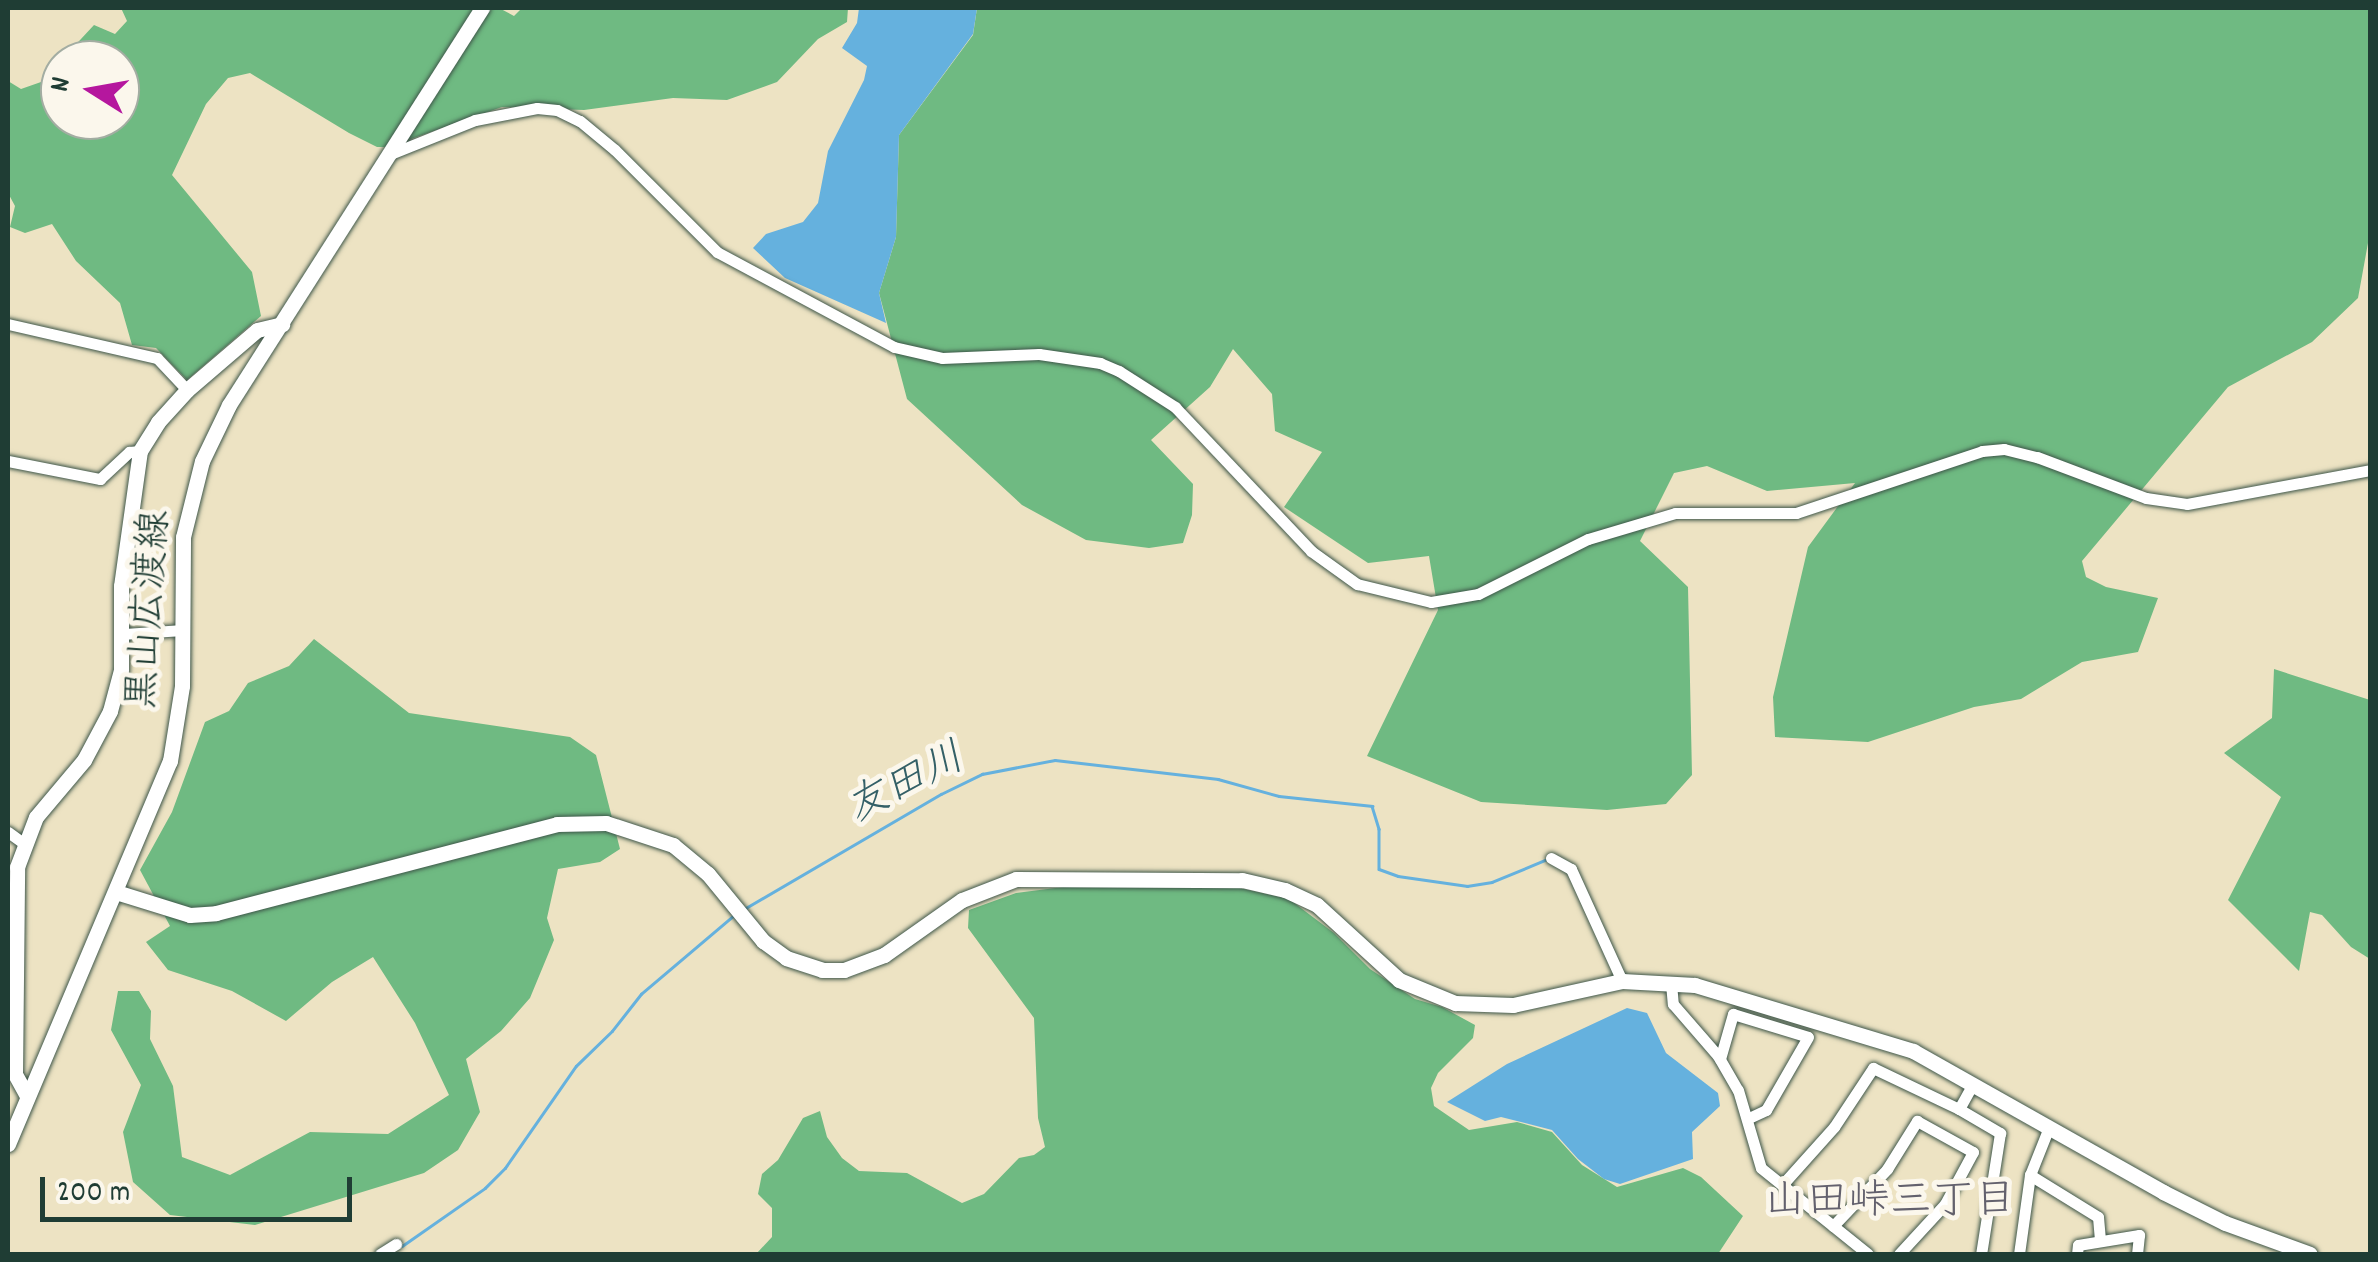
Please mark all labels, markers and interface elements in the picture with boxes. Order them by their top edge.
north arrow [40,40,140,140]
text: N [42,74,83,95]
street label: 黒山広渡線 [121,509,183,711]
water label: 友田川 [839,735,975,837]
scale bar [45,1157,358,1219]
text: 200 m [57,1173,130,1216]
district label: 山田峠三丁目 [1764,1179,2016,1229]

